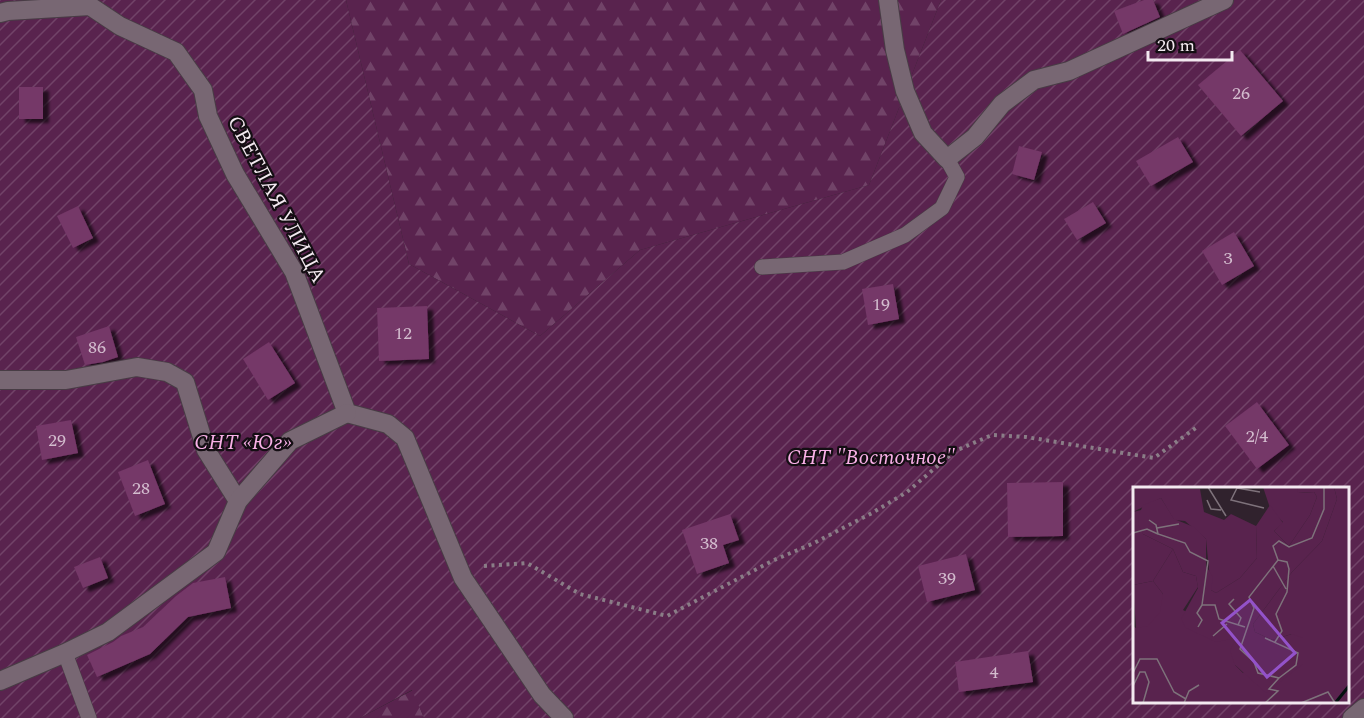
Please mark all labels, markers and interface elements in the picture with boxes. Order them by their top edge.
scale bar [1148,24,1232,62]
text: 20 m [1157,32,1195,59]
house number: 26 [1232,80,1250,107]
street label: СВЕТЛАЯ УЛИЦА [218,110,334,289]
house number: 3 [1224,245,1233,272]
house number: 19 [872,291,890,318]
house number: 12 [394,320,412,347]
house number: 86 [88,334,106,361]
house number: 2/4 [1246,423,1268,450]
house number: 29 [48,427,66,454]
park label: СНТ «Юг» [194,427,292,459]
park label: СНТ "Восточное" [787,442,955,474]
house number: 28 [132,475,150,502]
inset map [1133,487,1349,703]
house number: 38 [700,530,718,557]
house number: 39 [938,565,956,592]
house number: 4 [990,659,999,686]

